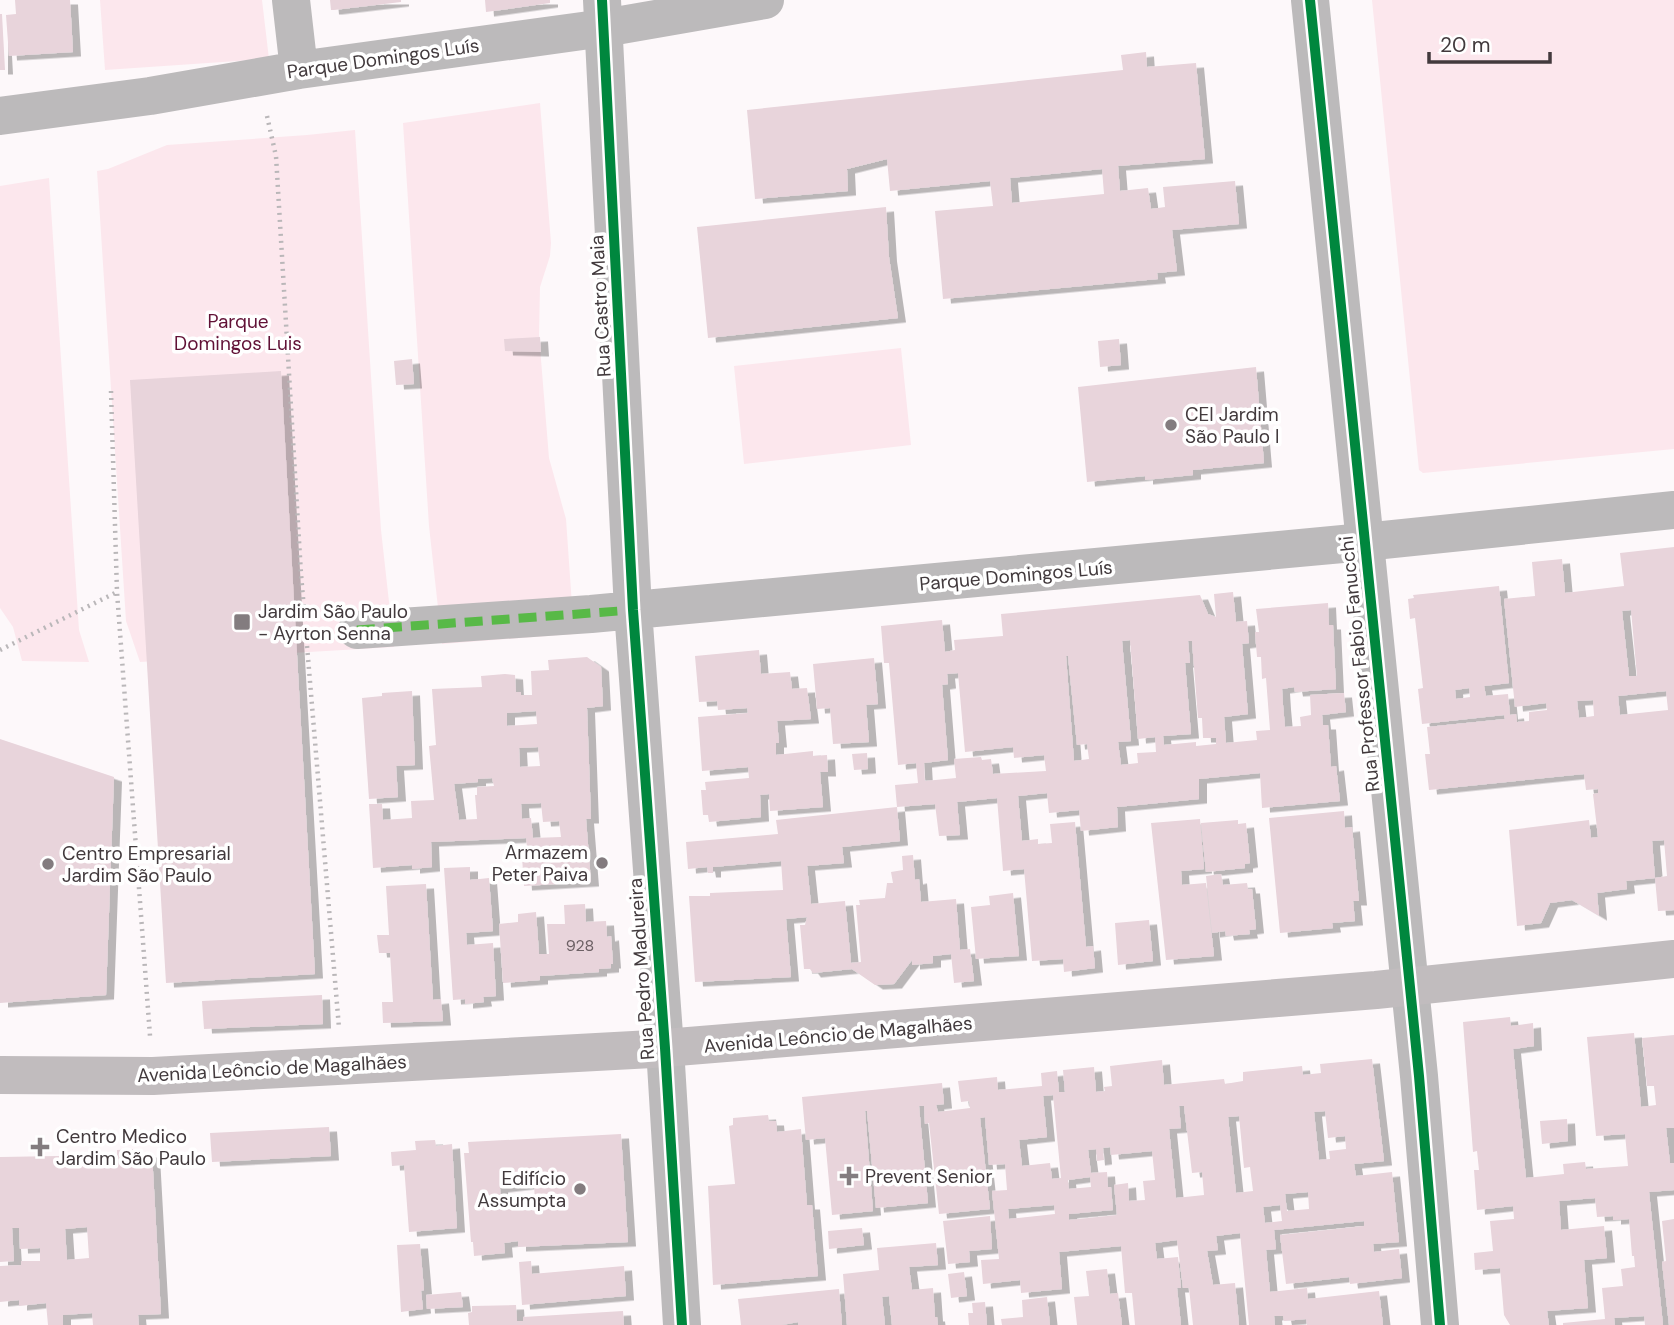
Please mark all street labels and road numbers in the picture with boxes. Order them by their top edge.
street label: Parque Domingos Luís [285,33,481,84]
street label: Rua Castro Maia [584,234,617,378]
street label: Rua Professor Fabio Fanucchi [1334,535,1385,793]
street label: Parque Domingos Luís [918,555,1114,596]
street label: Rua Pedro Madureira [623,877,660,1061]
street label: Avenida Leôncio de Magalhães [703,1010,974,1059]
street label: Avenida Leôncio de Magalhães [137,1049,407,1088]

